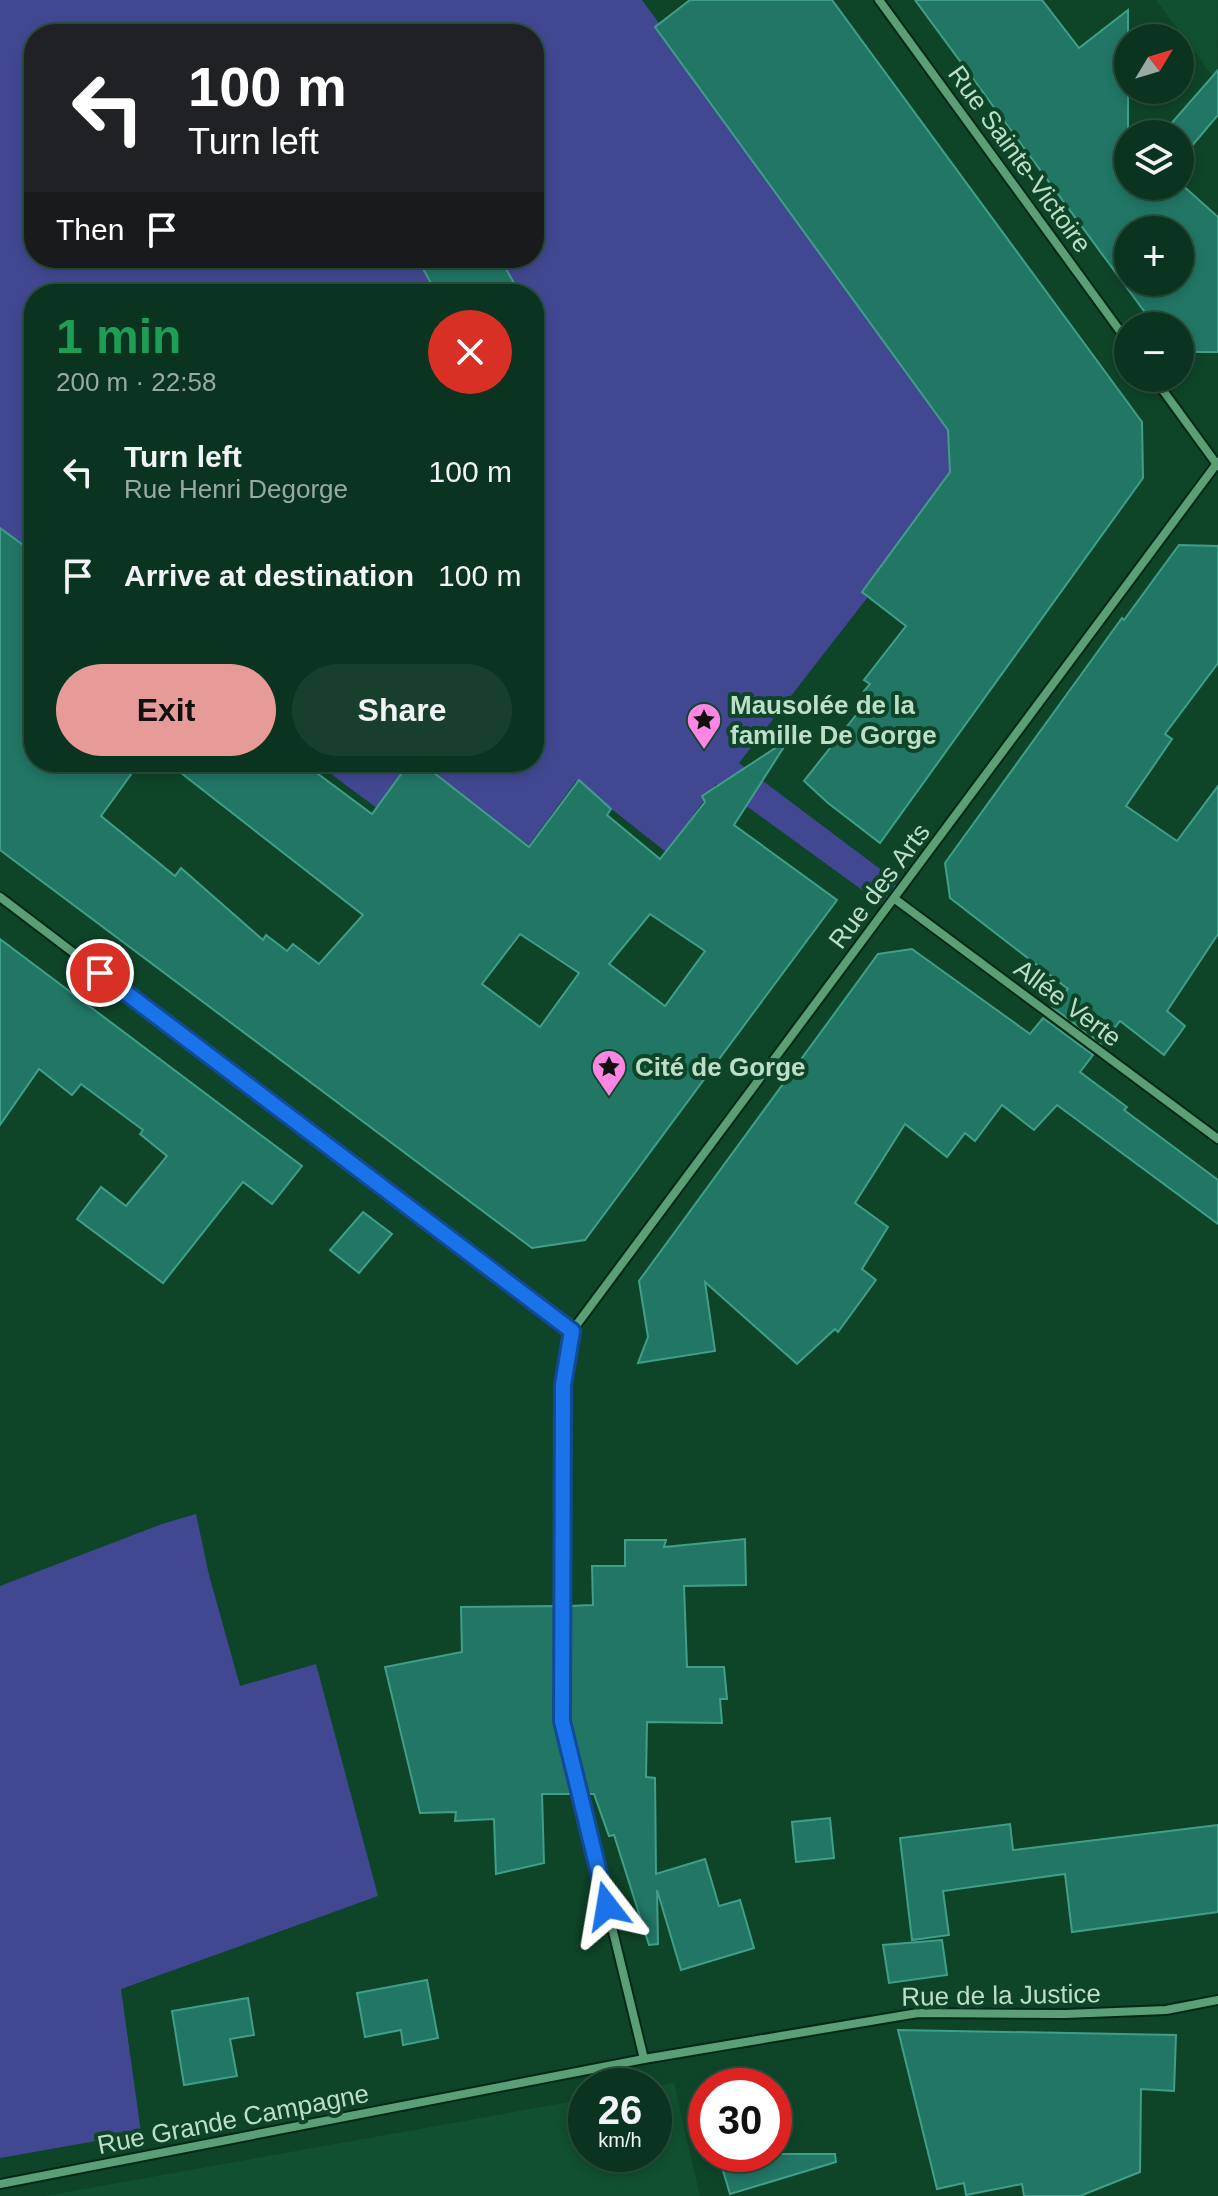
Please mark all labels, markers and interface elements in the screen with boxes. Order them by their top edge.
north arrow [1114,24,1194,104]
map controls [1114,24,1194,392]
text: 100 m [188,55,347,118]
icon: left [56,56,160,160]
street label: Rue Sainte-Victoire [942,60,1098,258]
button: layers [1114,120,1194,200]
text: Turn left [188,121,319,162]
icon: arrive [140,208,184,252]
text: Then [56,213,124,246]
button: + [1114,216,1194,296]
text: 1 min [56,310,181,363]
button: close [428,310,512,394]
button: − [1114,312,1194,392]
text: 200 m · 22:58 [56,367,216,397]
text: Turn left [124,440,242,473]
icon: left [56,450,100,494]
text: 100 m [429,455,512,488]
text: Rue Henri Degorge [124,474,348,504]
icon: arrive [56,554,100,598]
text: Arrive at destination [124,559,414,592]
text: 100 m [438,559,521,592]
button: Exit [56,664,276,756]
button: Share [292,664,512,756]
place label: Mausolée de la famille De Gorge [730,690,937,750]
place icon: Mausolée de la famille De Gorge [685,701,723,751]
street label: Rue des Arts [822,818,936,954]
pin [66,939,134,1007]
icon: arrive [78,951,122,995]
street label: Allée Verte [1009,953,1127,1053]
place icon: Cité de Gorge [590,1048,628,1098]
place label: Cité de Gorge [635,1052,805,1082]
position arrow [565,1864,649,1948]
street label: Rue de la Justice [901,1978,1101,2012]
speed limit sign: 30 [688,2068,792,2172]
street label: Rue Grande Campagne [95,2078,371,2160]
text: 26 [598,2088,642,2132]
text: km/h [598,2129,642,2151]

